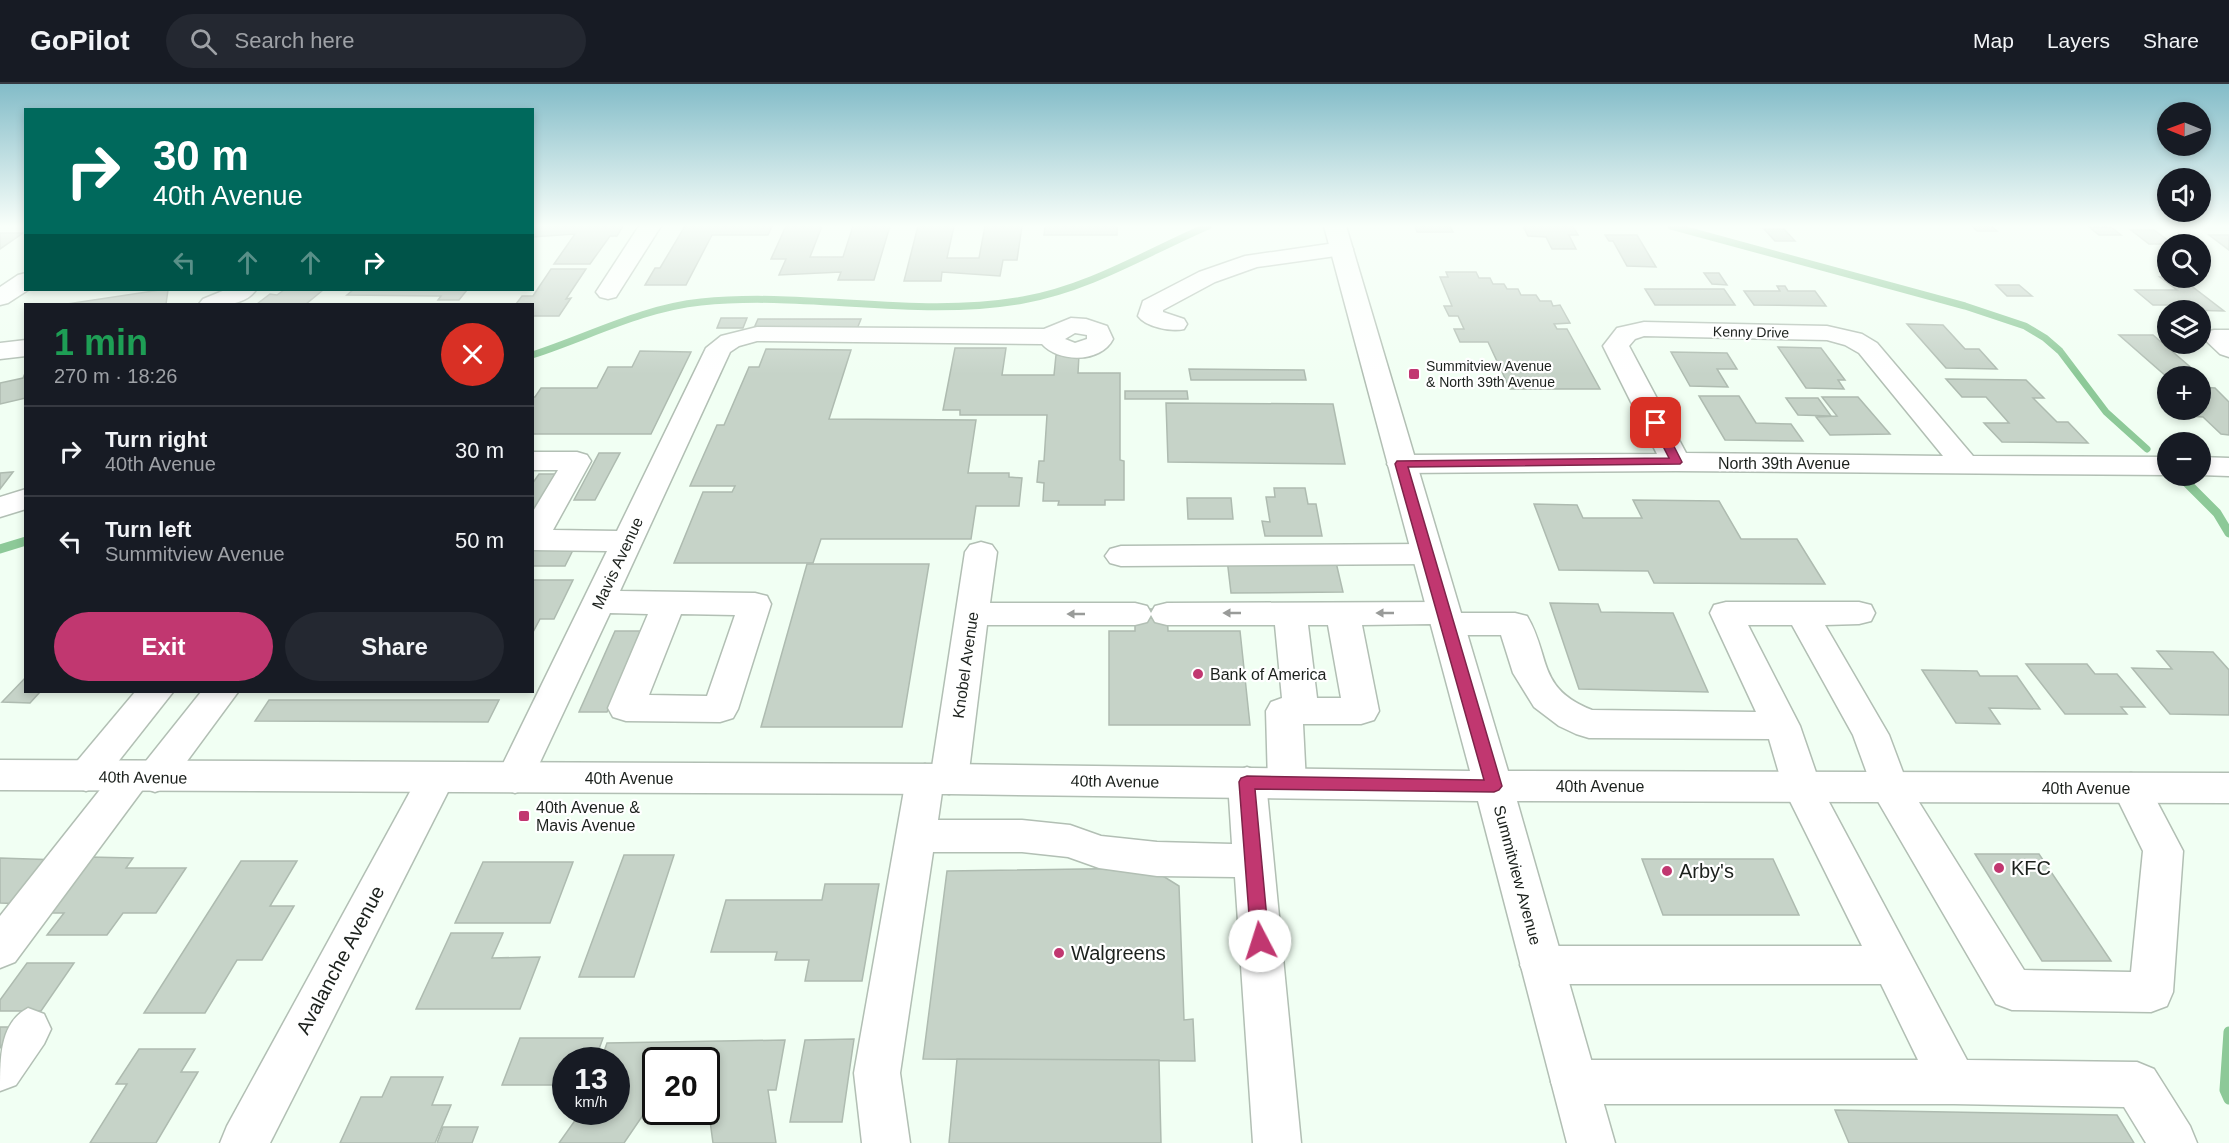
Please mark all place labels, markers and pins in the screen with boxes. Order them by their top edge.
place label: Summitview Avenue & North 39th Avenue [1426,358,1555,390]
marker: Summitview Avenue & North 39th Avenue [1407,367,1421,381]
pin [1630,397,1681,448]
place label: Bank of America [1210,666,1327,683]
marker: Bank of America [1191,667,1205,681]
place label: 40th Avenue & Mavis Avenue [536,799,640,834]
marker: 40th Avenue & Mavis Avenue [517,809,531,823]
place label: KFC [2011,857,2051,879]
place label: Arby's [1679,860,1734,882]
marker: KFC [1992,861,2006,875]
marker: Arby's [1660,864,1674,878]
place label: Walgreens [1071,942,1166,964]
marker: Walgreens [1052,946,1066,960]

